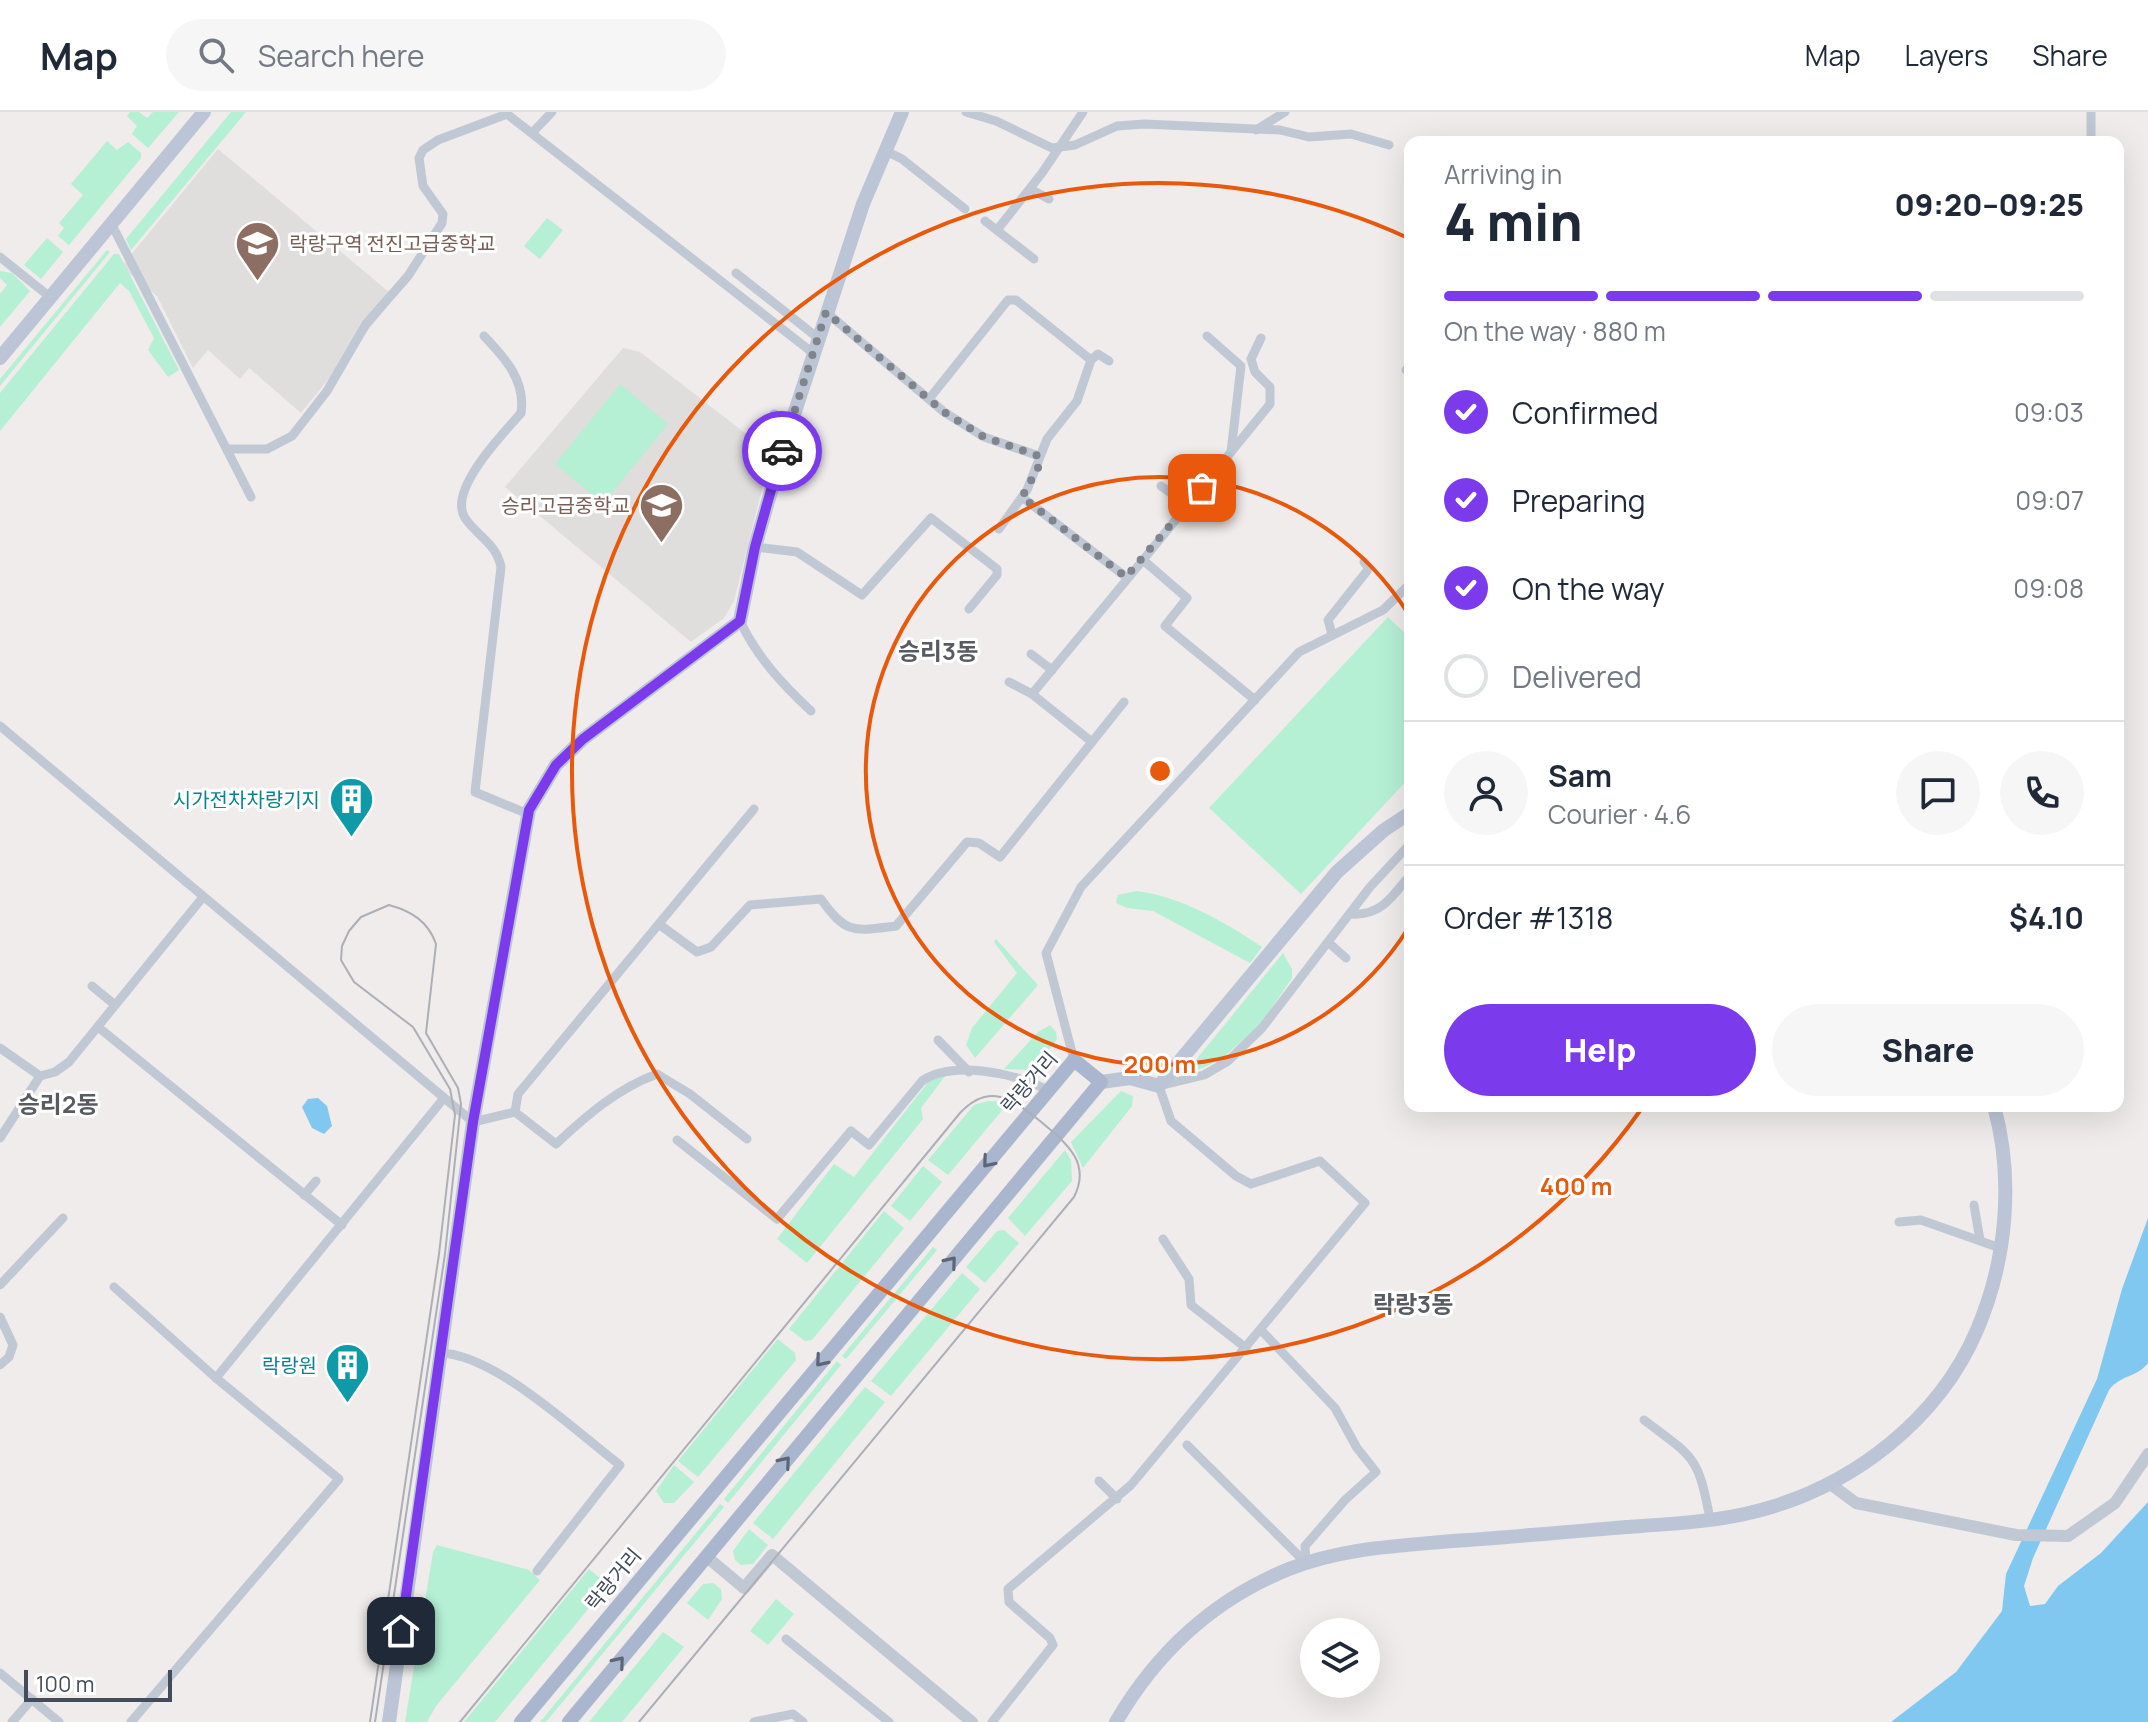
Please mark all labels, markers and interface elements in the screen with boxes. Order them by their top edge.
search box [166,19,726,91]
text: Map [40,29,118,81]
icon: search [194,33,238,77]
text: Search here [258,35,425,76]
text: Map [1805,36,1861,74]
text: Layers [1905,36,1988,74]
text: Share [2032,36,2108,74]
text: Arriving in [1444,156,1562,192]
text: 09:20–09:25 [1894,184,2084,225]
text: 4 min [1444,186,1582,257]
school or university icon: 락랑구역 전진고급중학교 [234,219,282,282]
place label: 락랑구역 전진고급중학교 [289,230,495,257]
text: On the way · 880 m [1444,313,1666,349]
icon: check [1444,390,1488,434]
text: Confirmed [1512,392,1659,433]
text: 09:03 [2014,394,2084,430]
courier [742,411,822,491]
icon: car [760,429,804,473]
pin [1168,454,1236,522]
icon: bag [1180,466,1224,510]
icon: check [1444,478,1488,522]
text: Preparing [1512,480,1646,521]
school or university icon: 승리고급중학교 [637,481,685,544]
text: 09:07 [2015,482,2084,518]
place label: 승리고급중학교 [501,492,630,519]
icon: check [1444,566,1488,610]
text: On the way [1512,568,1665,609]
text: 09:08 [2013,570,2084,606]
district label: 승리3동 [898,634,978,667]
text: Delivered [1512,656,1642,697]
button: person [1444,751,1528,835]
button: chat [1896,751,1980,835]
button: phone [2000,751,2084,835]
text: Sam [1548,755,1612,796]
centre of rings [1146,757,1174,785]
building icon: 시가전차차량기지 [327,775,375,838]
place label: 시가전차차량기지 [173,786,320,813]
text: Courier · 4.6 [1548,796,1691,832]
text: Order #1318 [1444,897,1613,938]
text: $4.10 [2009,897,2084,938]
button: Help [1444,1004,1756,1096]
button: Share [1772,1004,2084,1096]
street label: 락랑거리 [995,1045,1063,1119]
text: 200 m [1124,1047,1196,1080]
district label: 승리2동 [18,1087,98,1120]
one-way arrow [983,1153,998,1167]
text: 400 m [1540,1169,1612,1202]
one-way arrow [941,1256,956,1271]
district label: 락랑3동 [1373,1287,1453,1320]
building icon: 락랑원 [324,1341,372,1404]
place label: 락랑원 [262,1352,317,1379]
one-way arrow [816,1352,831,1367]
one-way arrow [776,1456,790,1471]
street label: 락랑거리 [579,1542,647,1616]
pin [367,1597,435,1665]
icon: home [379,1609,423,1653]
map controls [1300,1618,1380,1698]
button: layers [1300,1618,1380,1698]
one-way arrow [609,1657,624,1671]
scale bar [24,1666,172,1702]
text: 100 m [36,1669,94,1699]

